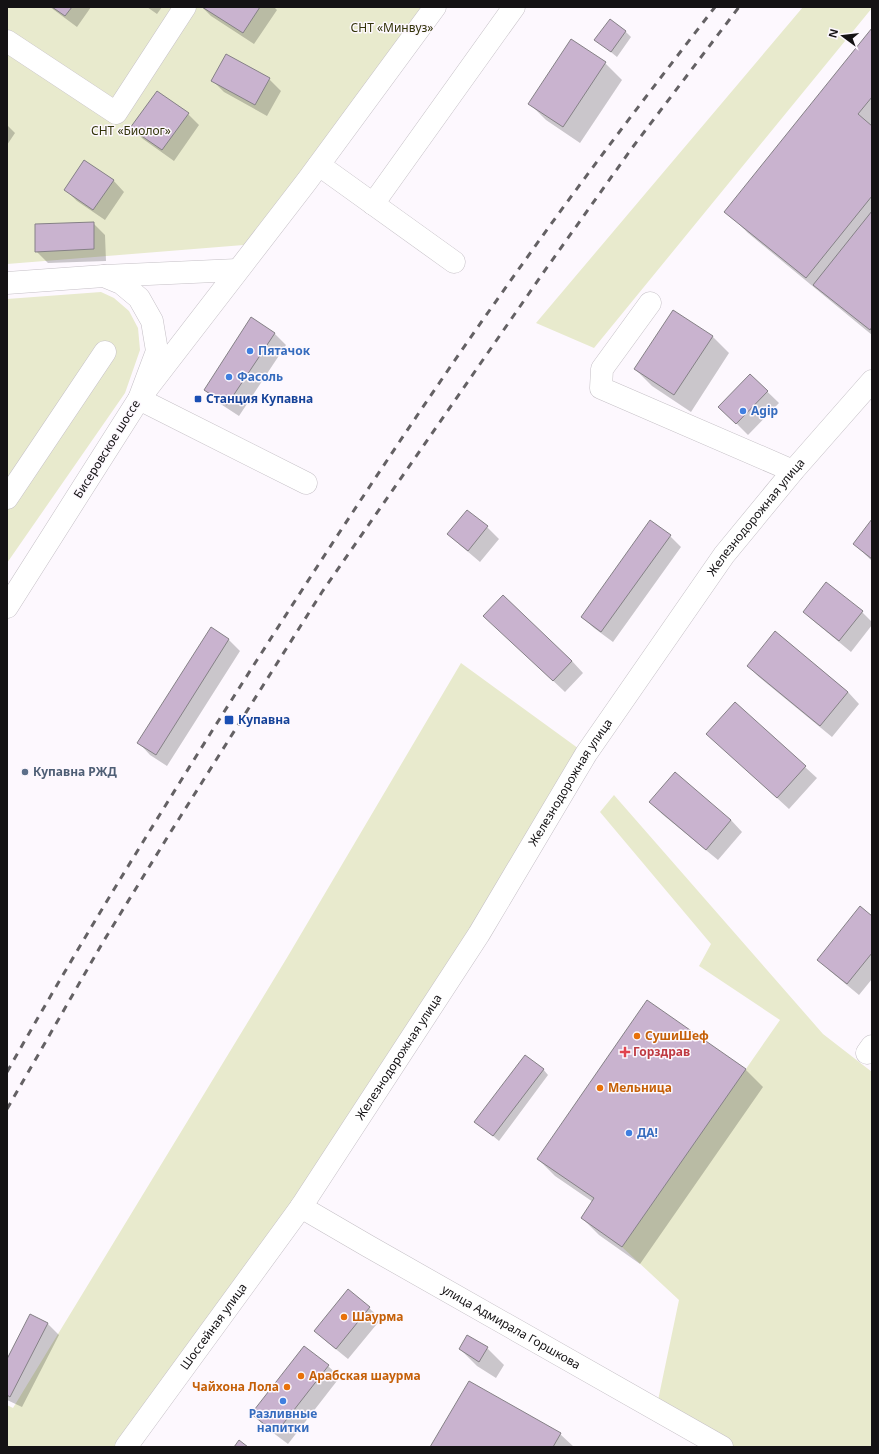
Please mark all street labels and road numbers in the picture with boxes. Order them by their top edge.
street label: Бисеровское шоссе [69,396,144,501]
street label: Железнодорожная улица [703,454,808,579]
street label: Железнодорожная улица [524,715,616,849]
street label: Железнодорожная улица [351,991,446,1123]
street label: Шоссейная улица [176,1280,251,1373]
street label: улица Адмирала Горшкова [439,1281,584,1373]

